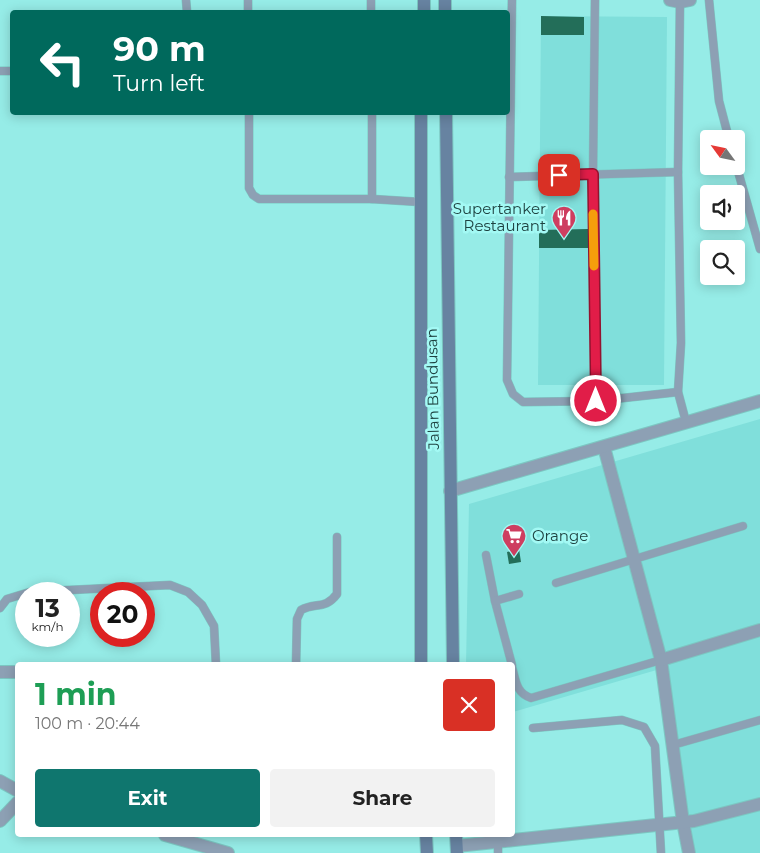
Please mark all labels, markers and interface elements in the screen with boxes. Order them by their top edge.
text: 90 m [113,27,206,70]
icon: left [30,30,95,95]
text: Turn left [113,70,205,97]
north arrow [700,130,745,175]
map controls [700,130,745,285]
pin [538,154,580,196]
icon: arrive [545,161,573,189]
button: sound [700,185,745,230]
place label: Supertanker Restaurant [453,199,546,235]
restaurant icon: Supertanker Restaurant [551,205,577,239]
button: search [700,240,745,285]
street label: Jalan Bundusan [422,328,443,451]
position arrow [569,374,621,426]
supermarket icon: Orange [501,523,527,557]
place label: Orange [532,526,588,545]
speed limit sign: 20 [90,582,155,647]
text: 13 [35,593,60,623]
text: km/h [31,619,64,634]
text: 1 min [35,676,116,713]
button: close [443,679,495,731]
text: 100 m · 20:44 [35,714,140,733]
button: Exit [35,769,260,827]
button: Share [270,769,495,827]

